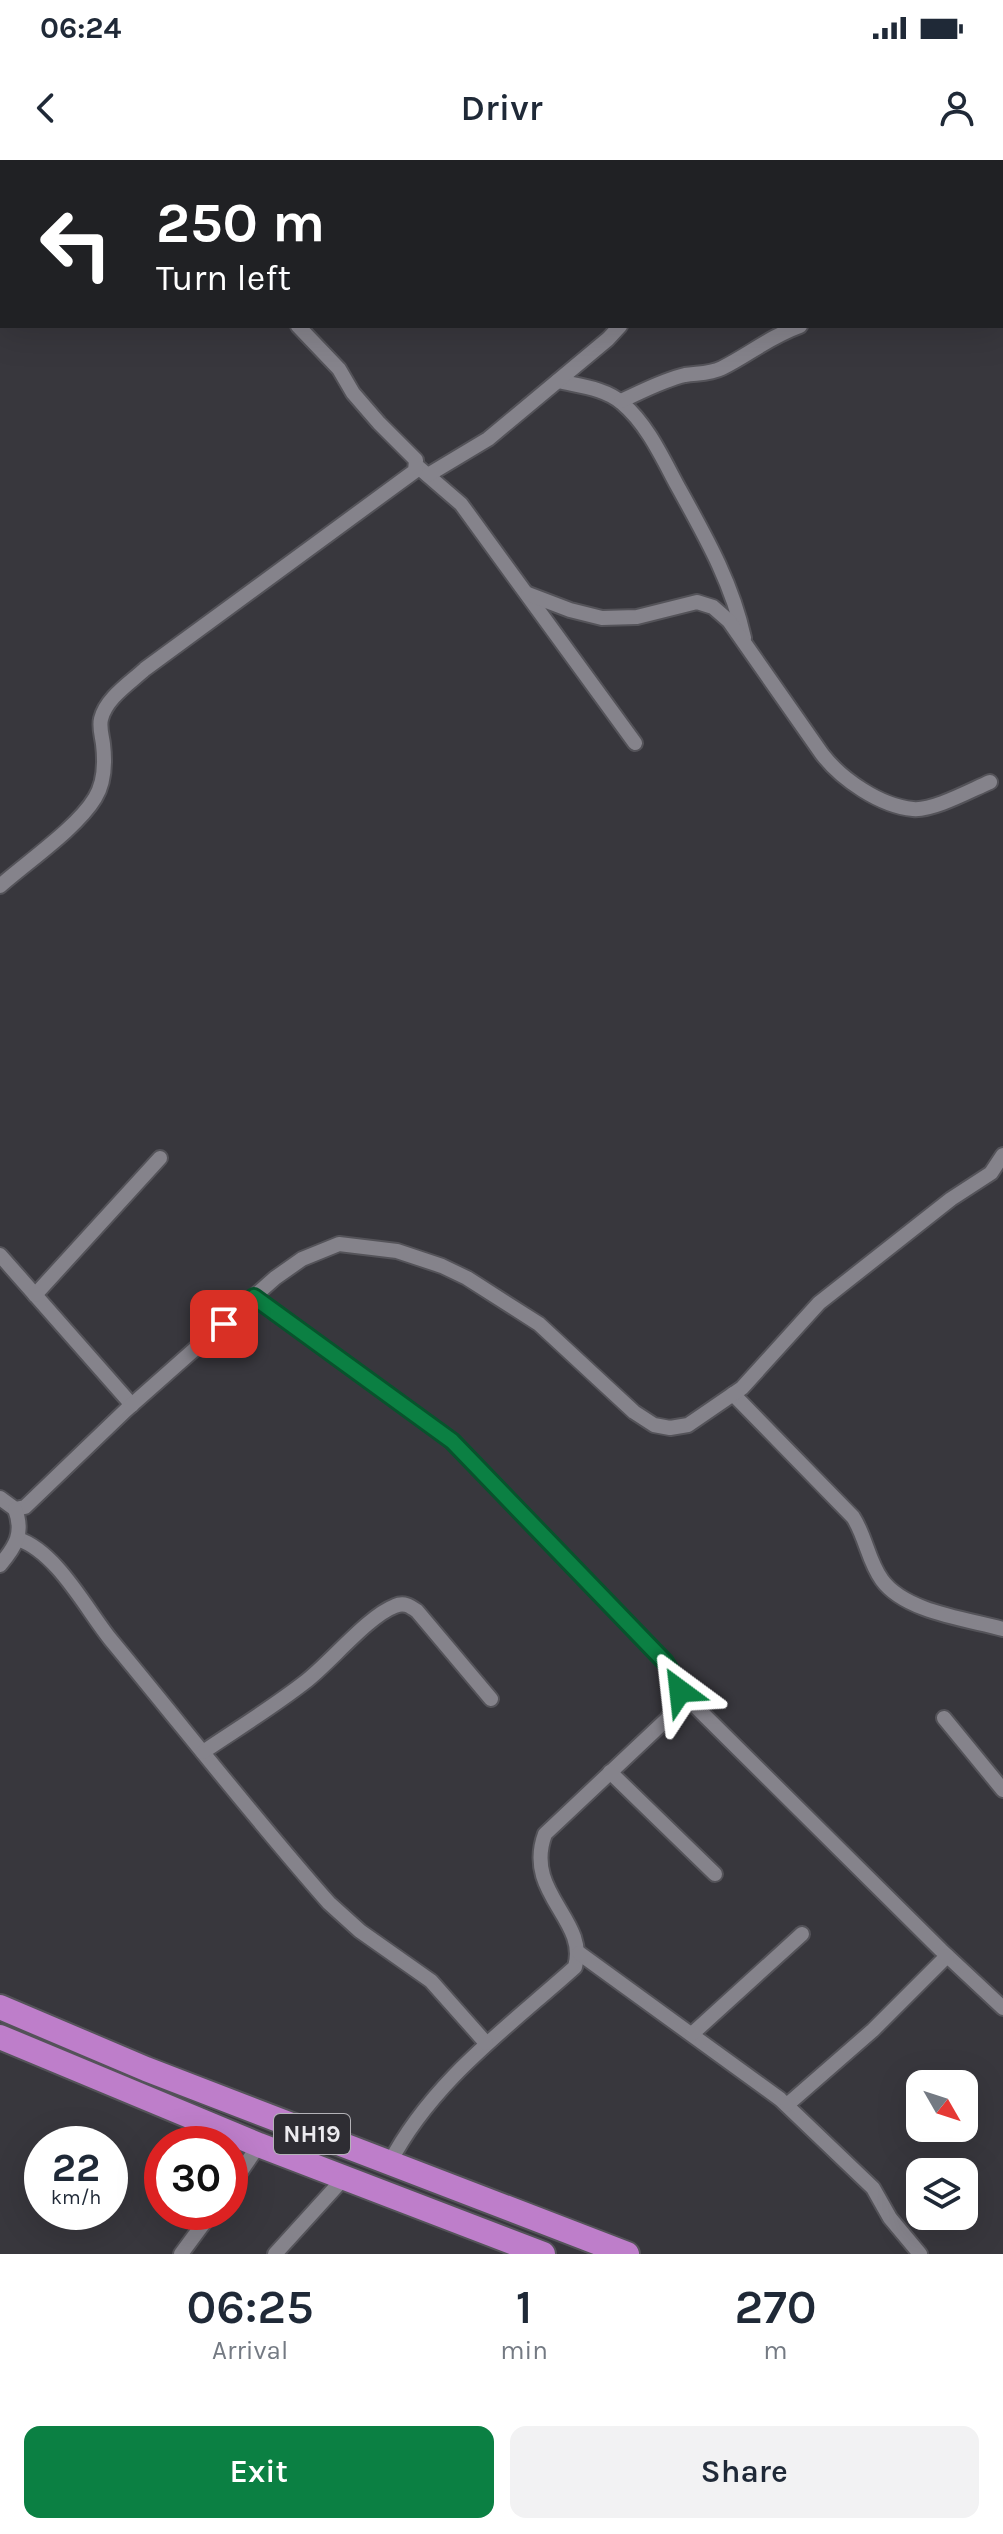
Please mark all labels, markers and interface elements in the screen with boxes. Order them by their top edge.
text: 06:24 [40,10,121,46]
icon: back [24,86,68,130]
icon: person [935,86,979,130]
text: Drivr [460,87,543,129]
text: 250 m [156,190,325,255]
icon: left [24,192,128,296]
text: Turn left [156,257,291,299]
pin [190,1290,258,1358]
icon: arrive [202,1302,246,1346]
position arrow [638,1649,722,1733]
north arrow [906,2070,978,2142]
map controls [906,2070,978,2230]
road number: NH19 [274,2114,350,2154]
speed limit sign: 30 [144,2126,248,2230]
text: 22 [52,2144,100,2191]
button: layers [906,2158,978,2230]
text: km/h [51,2186,101,2209]
text: 06:25 [186,2279,314,2335]
text: 1 [516,2279,533,2335]
text: 270 [734,2279,817,2335]
text: Arrival [212,2335,288,2366]
text: min [500,2335,548,2366]
text: m [763,2335,788,2366]
button: Exit [24,2426,494,2518]
button: Share [510,2426,979,2518]

